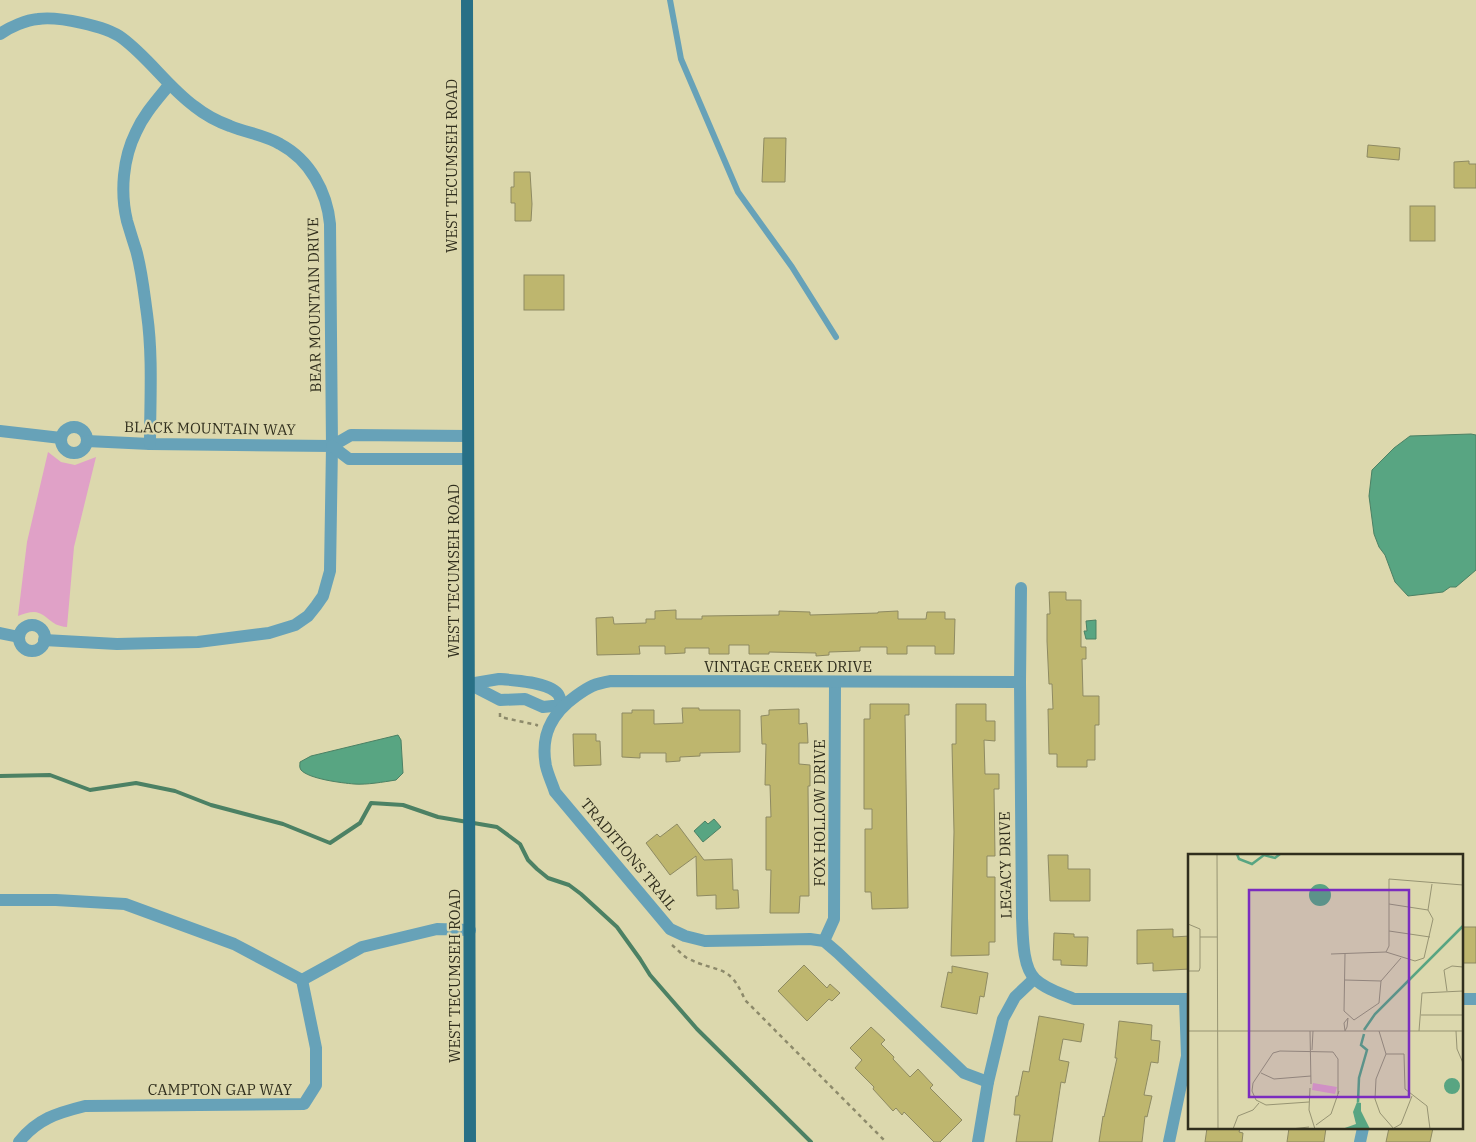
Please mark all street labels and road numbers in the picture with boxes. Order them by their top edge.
street label: WEST TECUMSEH ROAD [442,79,461,253]
street label: BEAR MOUNTAIN DRIVE [303,217,325,393]
street label: BLACK MOUNTAIN WAY [124,417,297,439]
street label: WEST TECUMSEH ROAD [444,484,463,658]
street label: VINTAGE CREEK DRIVE [704,657,872,676]
street label: FOX HOLLOW DRIVE [810,739,829,887]
street label: TRADITIONS TRAIL [577,794,681,914]
street label: LEGACY DRIVE [995,811,1015,919]
street label: WEST TECUMSEH ROAD [445,889,464,1063]
street label: CAMPTON GAP WAY [148,1080,293,1099]

